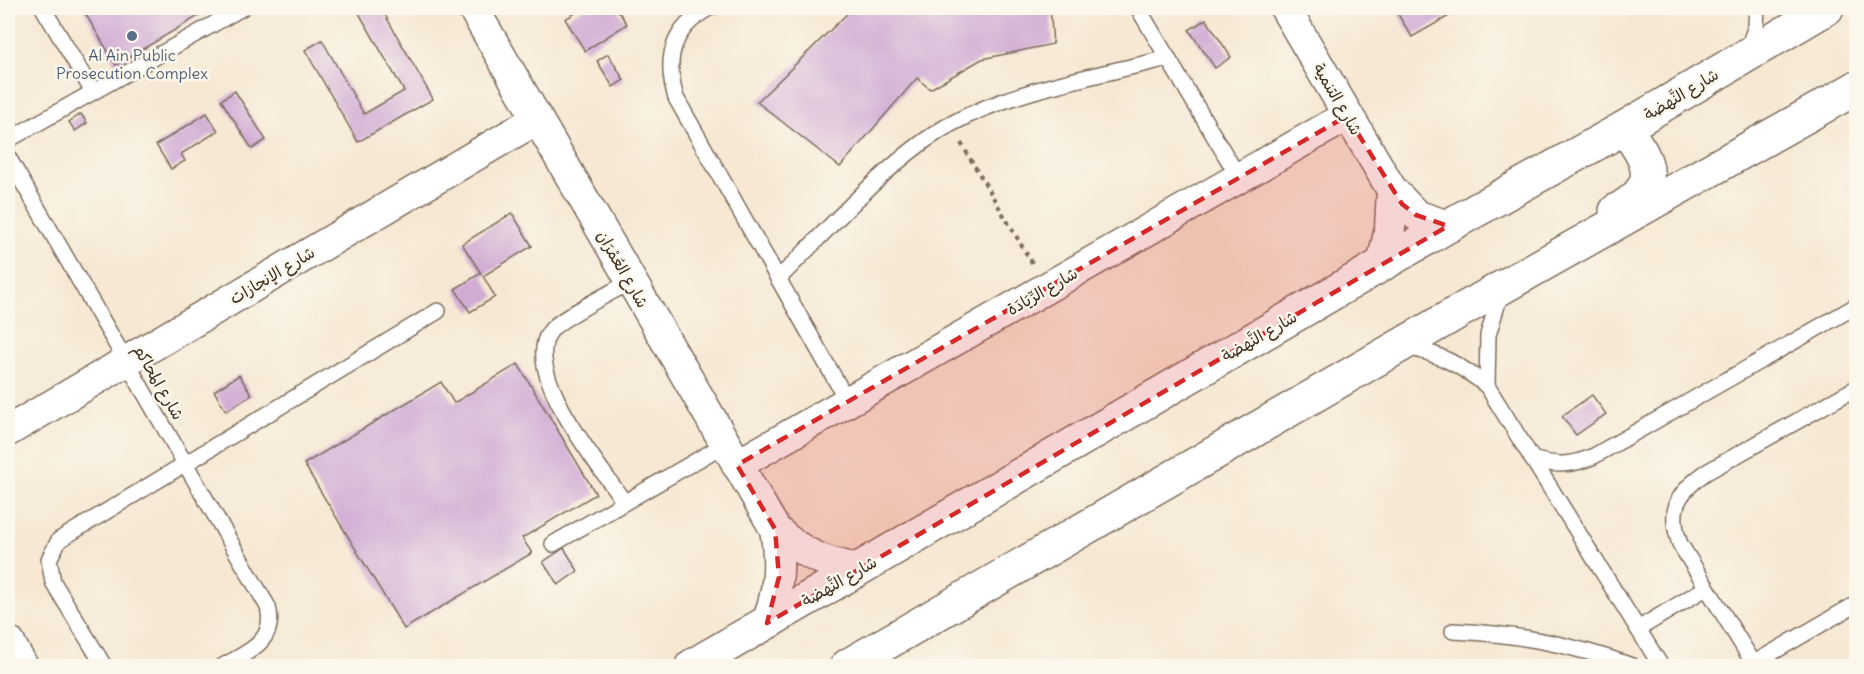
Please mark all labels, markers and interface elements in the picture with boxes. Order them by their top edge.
marker: Al Ain Public Prosecution Complex [125,29,139,43]
place label: Al Ain Public Prosecution Complex [56,45,208,83]
street label: شارع التنمية [1308,59,1367,140]
street label: شارع النَّهضة [1640,64,1723,126]
street label: شارع العُمْرَان [591,227,653,312]
street label: شارع الإنجازات [226,242,319,310]
street label: شارع الرِّيَادَة [1003,263,1082,321]
street label: شارع النَّهضة [1218,306,1301,367]
street label: شارع المحاكم [127,341,189,425]
street label: شارع النَّهضة [798,551,881,612]

